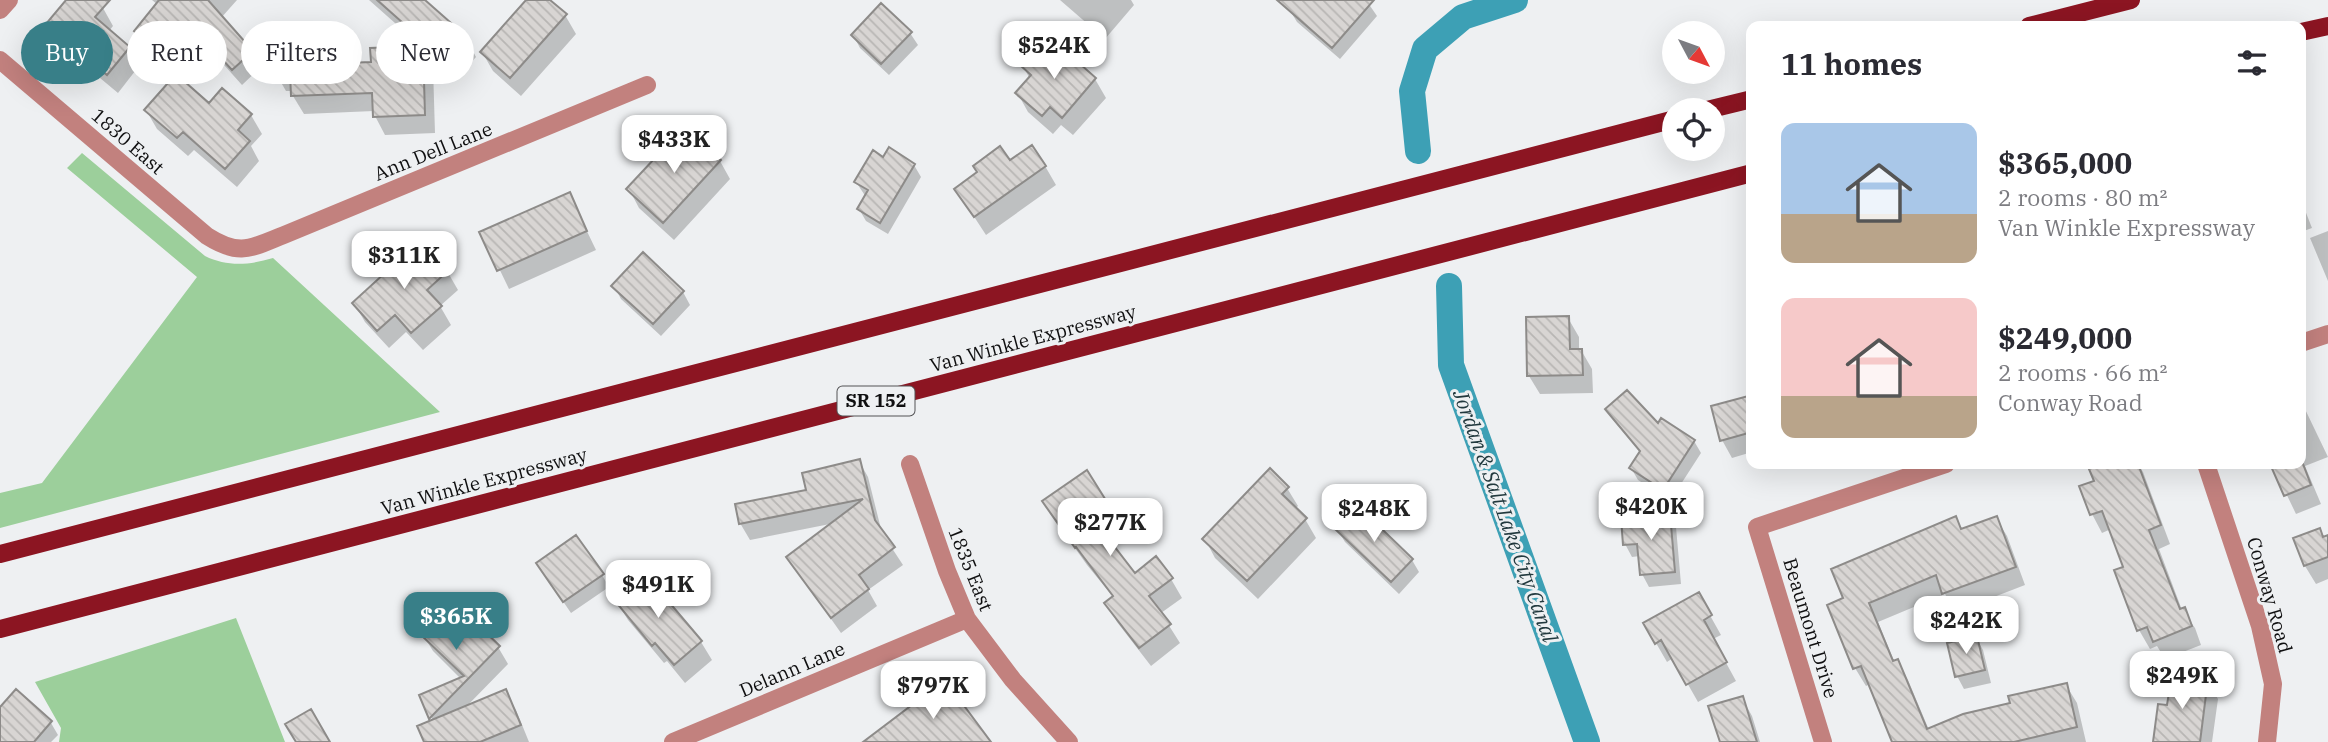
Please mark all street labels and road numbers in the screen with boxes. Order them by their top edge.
street label: 1830 East [87,103,169,179]
street label: Ann Dell Lane [370,116,496,186]
street label: Van Winkle Expressway [927,299,1139,377]
road number: SR 152 [838,386,914,416]
street label: Van Winkle Expressway [378,442,590,520]
street label: 1835 East [943,524,999,615]
street label: Conway Road [2242,534,2298,656]
street label: Beaumont Drive [1778,555,1844,701]
street label: Delann Lane [736,636,848,702]

